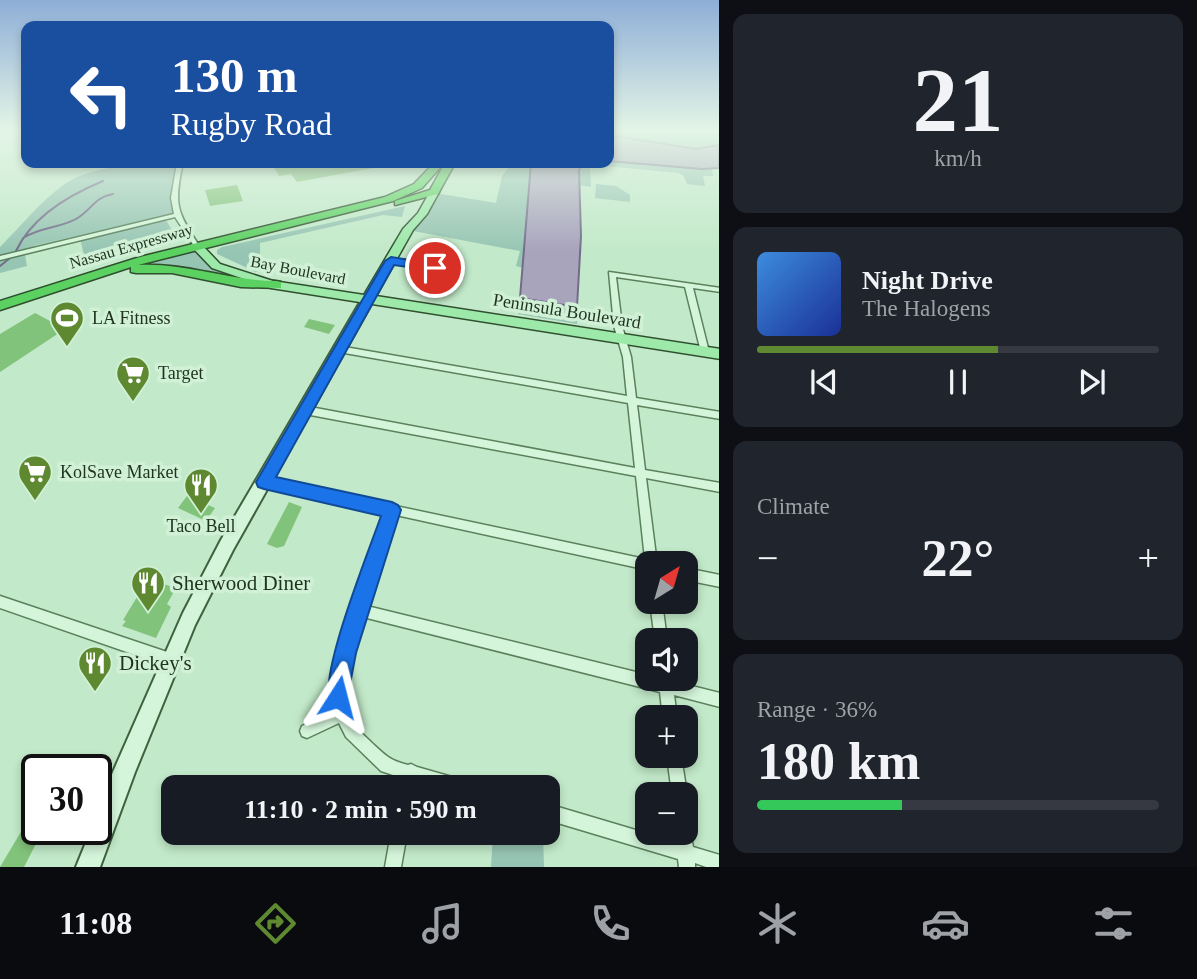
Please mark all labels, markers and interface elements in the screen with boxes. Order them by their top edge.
text: 130 m [171,48,298,103]
icon: left [56,49,147,140]
text: 21 [913,50,1004,151]
text: Rugby Road [171,106,332,142]
text: km/h [934,146,982,171]
street label: Nassau Expressway [67,220,195,273]
pin [405,238,465,298]
icon: arrive [416,249,454,287]
street label: Bay Boulevard [249,252,347,289]
text: Night Drive [862,266,993,295]
street label: Peninsula Boulevard [492,289,642,333]
text: The Halogens [862,296,990,321]
sports icon: LA Fitness [48,299,86,348]
place label: LA Fitness [92,308,171,328]
supermarket icon: Target [114,354,152,403]
place label: Target [158,363,203,383]
icon: previous [805,363,843,401]
icon: pause [939,363,977,401]
icon: next [1073,363,1111,401]
supermarket icon: KolSave Market [16,453,54,502]
place label: KolSave Market [60,462,178,482]
restaurant icon: Taco Bell [182,466,220,515]
text: Climate [757,494,830,519]
place label: Taco Bell [166,516,236,536]
text: 22° [922,530,994,587]
text: − [757,537,778,579]
text: + [1138,537,1159,579]
north arrow [635,551,698,614]
map controls [635,551,698,845]
restaurant icon: Sherwood Diner [129,564,167,613]
place label: Sherwood Diner [172,571,310,595]
button: sound [635,628,698,691]
restaurant icon: Dickey's [76,644,114,693]
place label: Dickey's [119,651,192,675]
position arrow [301,660,375,734]
text: Range · 36% [757,697,877,722]
button: + [635,705,698,768]
text: 180 km [757,733,920,790]
speed limit sign: 30 [21,754,112,845]
button: − [635,782,698,845]
text: 11:10 · 2 min · 590 m [244,795,477,824]
icon: directions [251,899,300,948]
icon: music [418,899,467,948]
icon: phone [586,899,635,948]
icon: climate [753,899,802,948]
icon: car [921,899,970,948]
icon: filters [1089,899,1138,948]
text: 11:08 [59,905,132,941]

